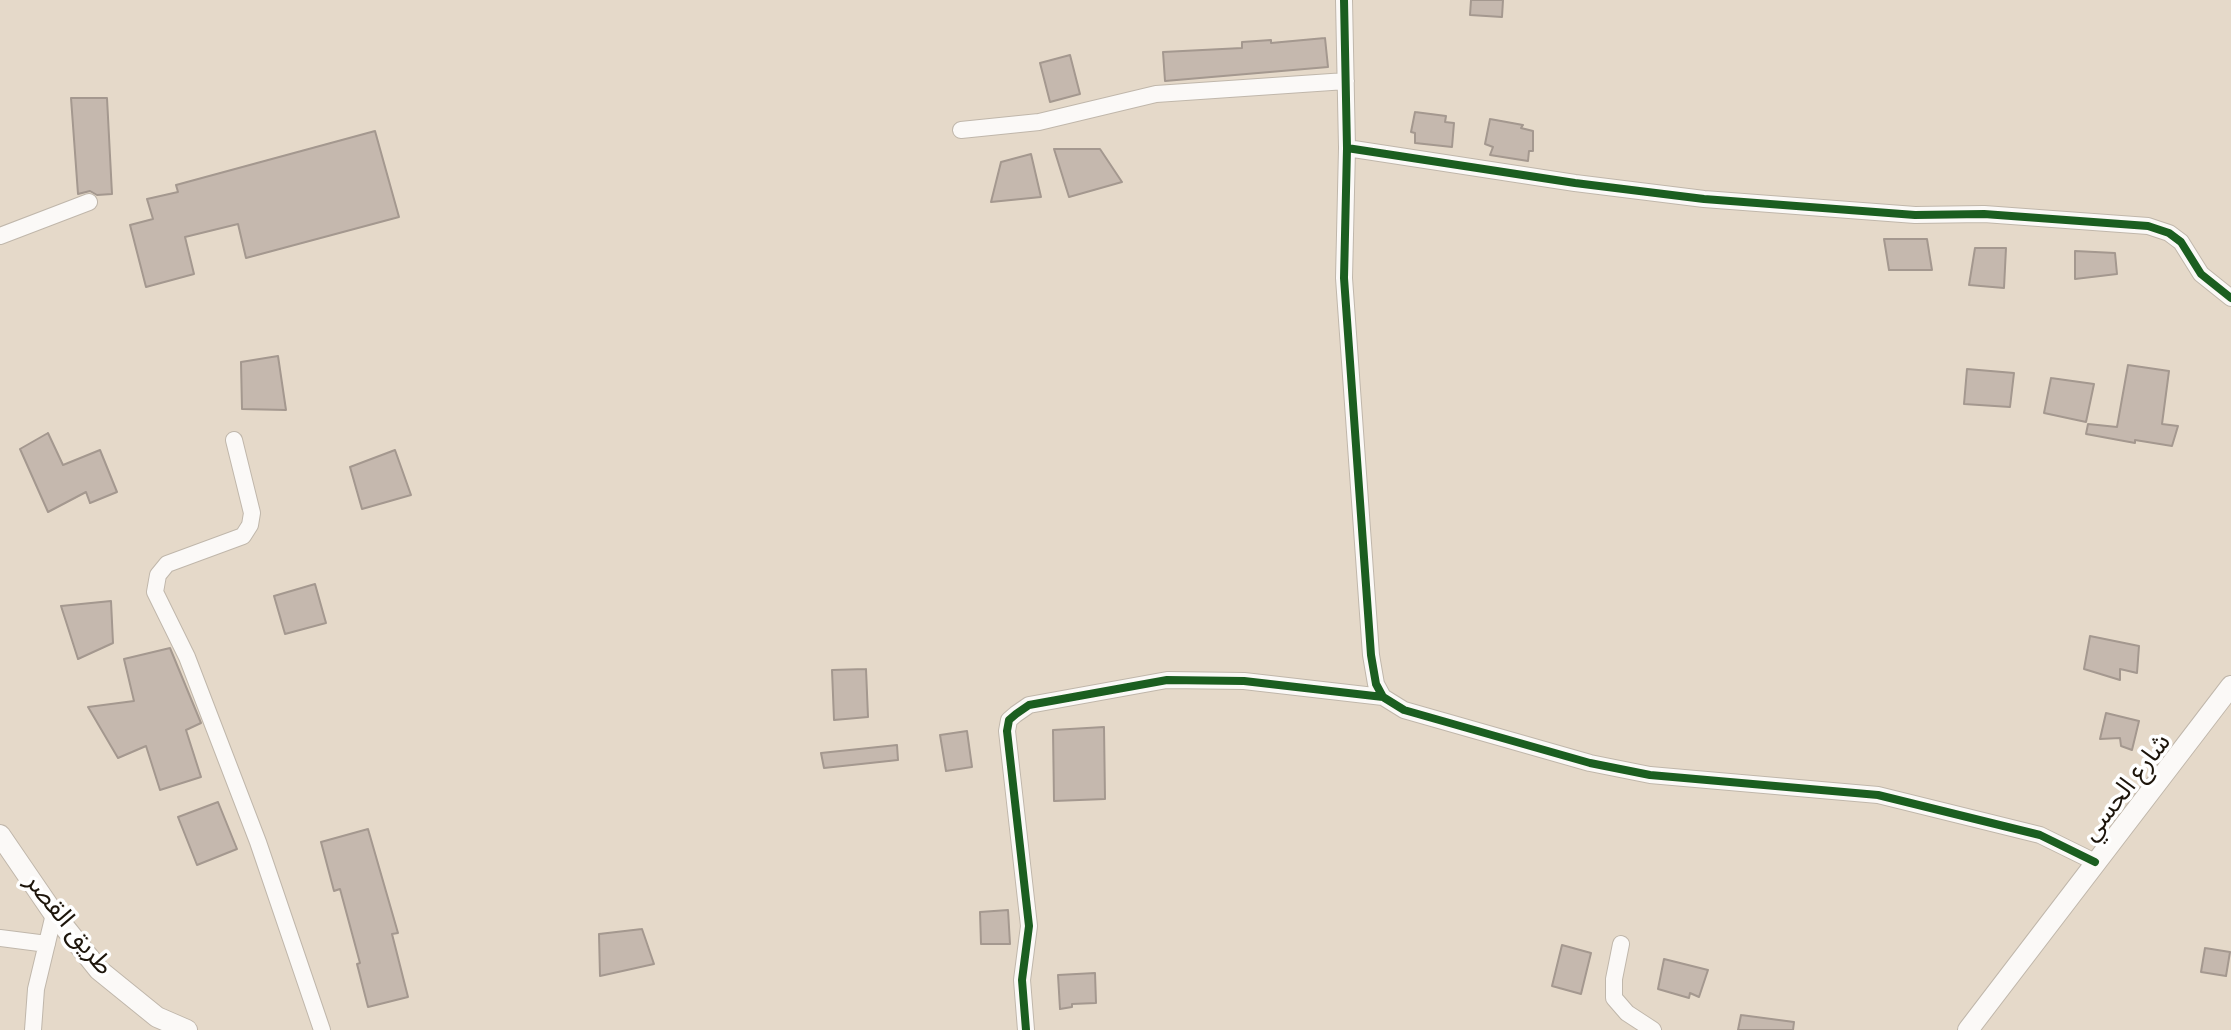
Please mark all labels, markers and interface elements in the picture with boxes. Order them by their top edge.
street label: شارع الحسي [2075,728,2179,848]
street label: طريق القصر [17,868,119,982]

